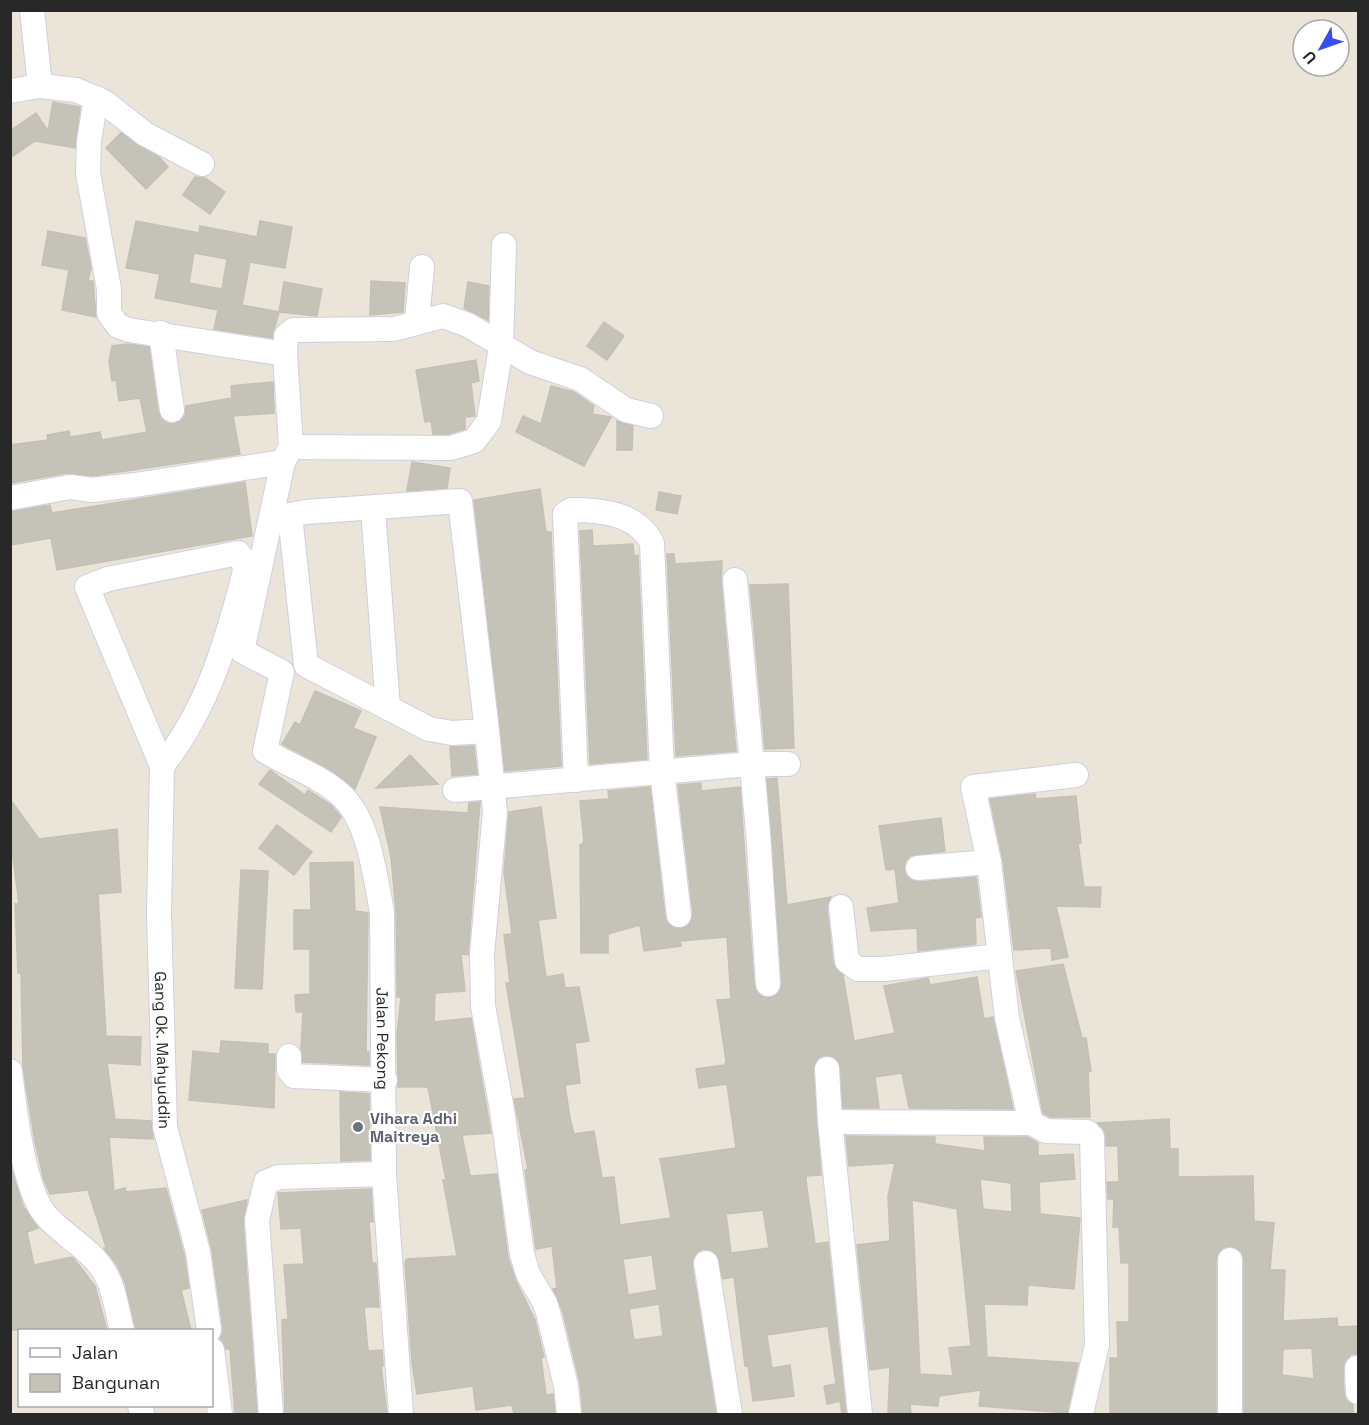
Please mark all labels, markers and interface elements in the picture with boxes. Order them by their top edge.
north arrow [1291,18,1351,78]
text: U [1298,46,1321,68]
street label: Gang Ok. Mahyuddin [150,971,175,1129]
street label: Jalan Pekong [372,987,393,1090]
place label: Vihara Adhi Maitreya [370,1108,457,1147]
marker: Vihara Adhi Maitreya [351,1120,365,1134]
legend [18,1329,213,1407]
text: Jalan [72,1341,118,1364]
text: Bangunan [72,1371,160,1394]

